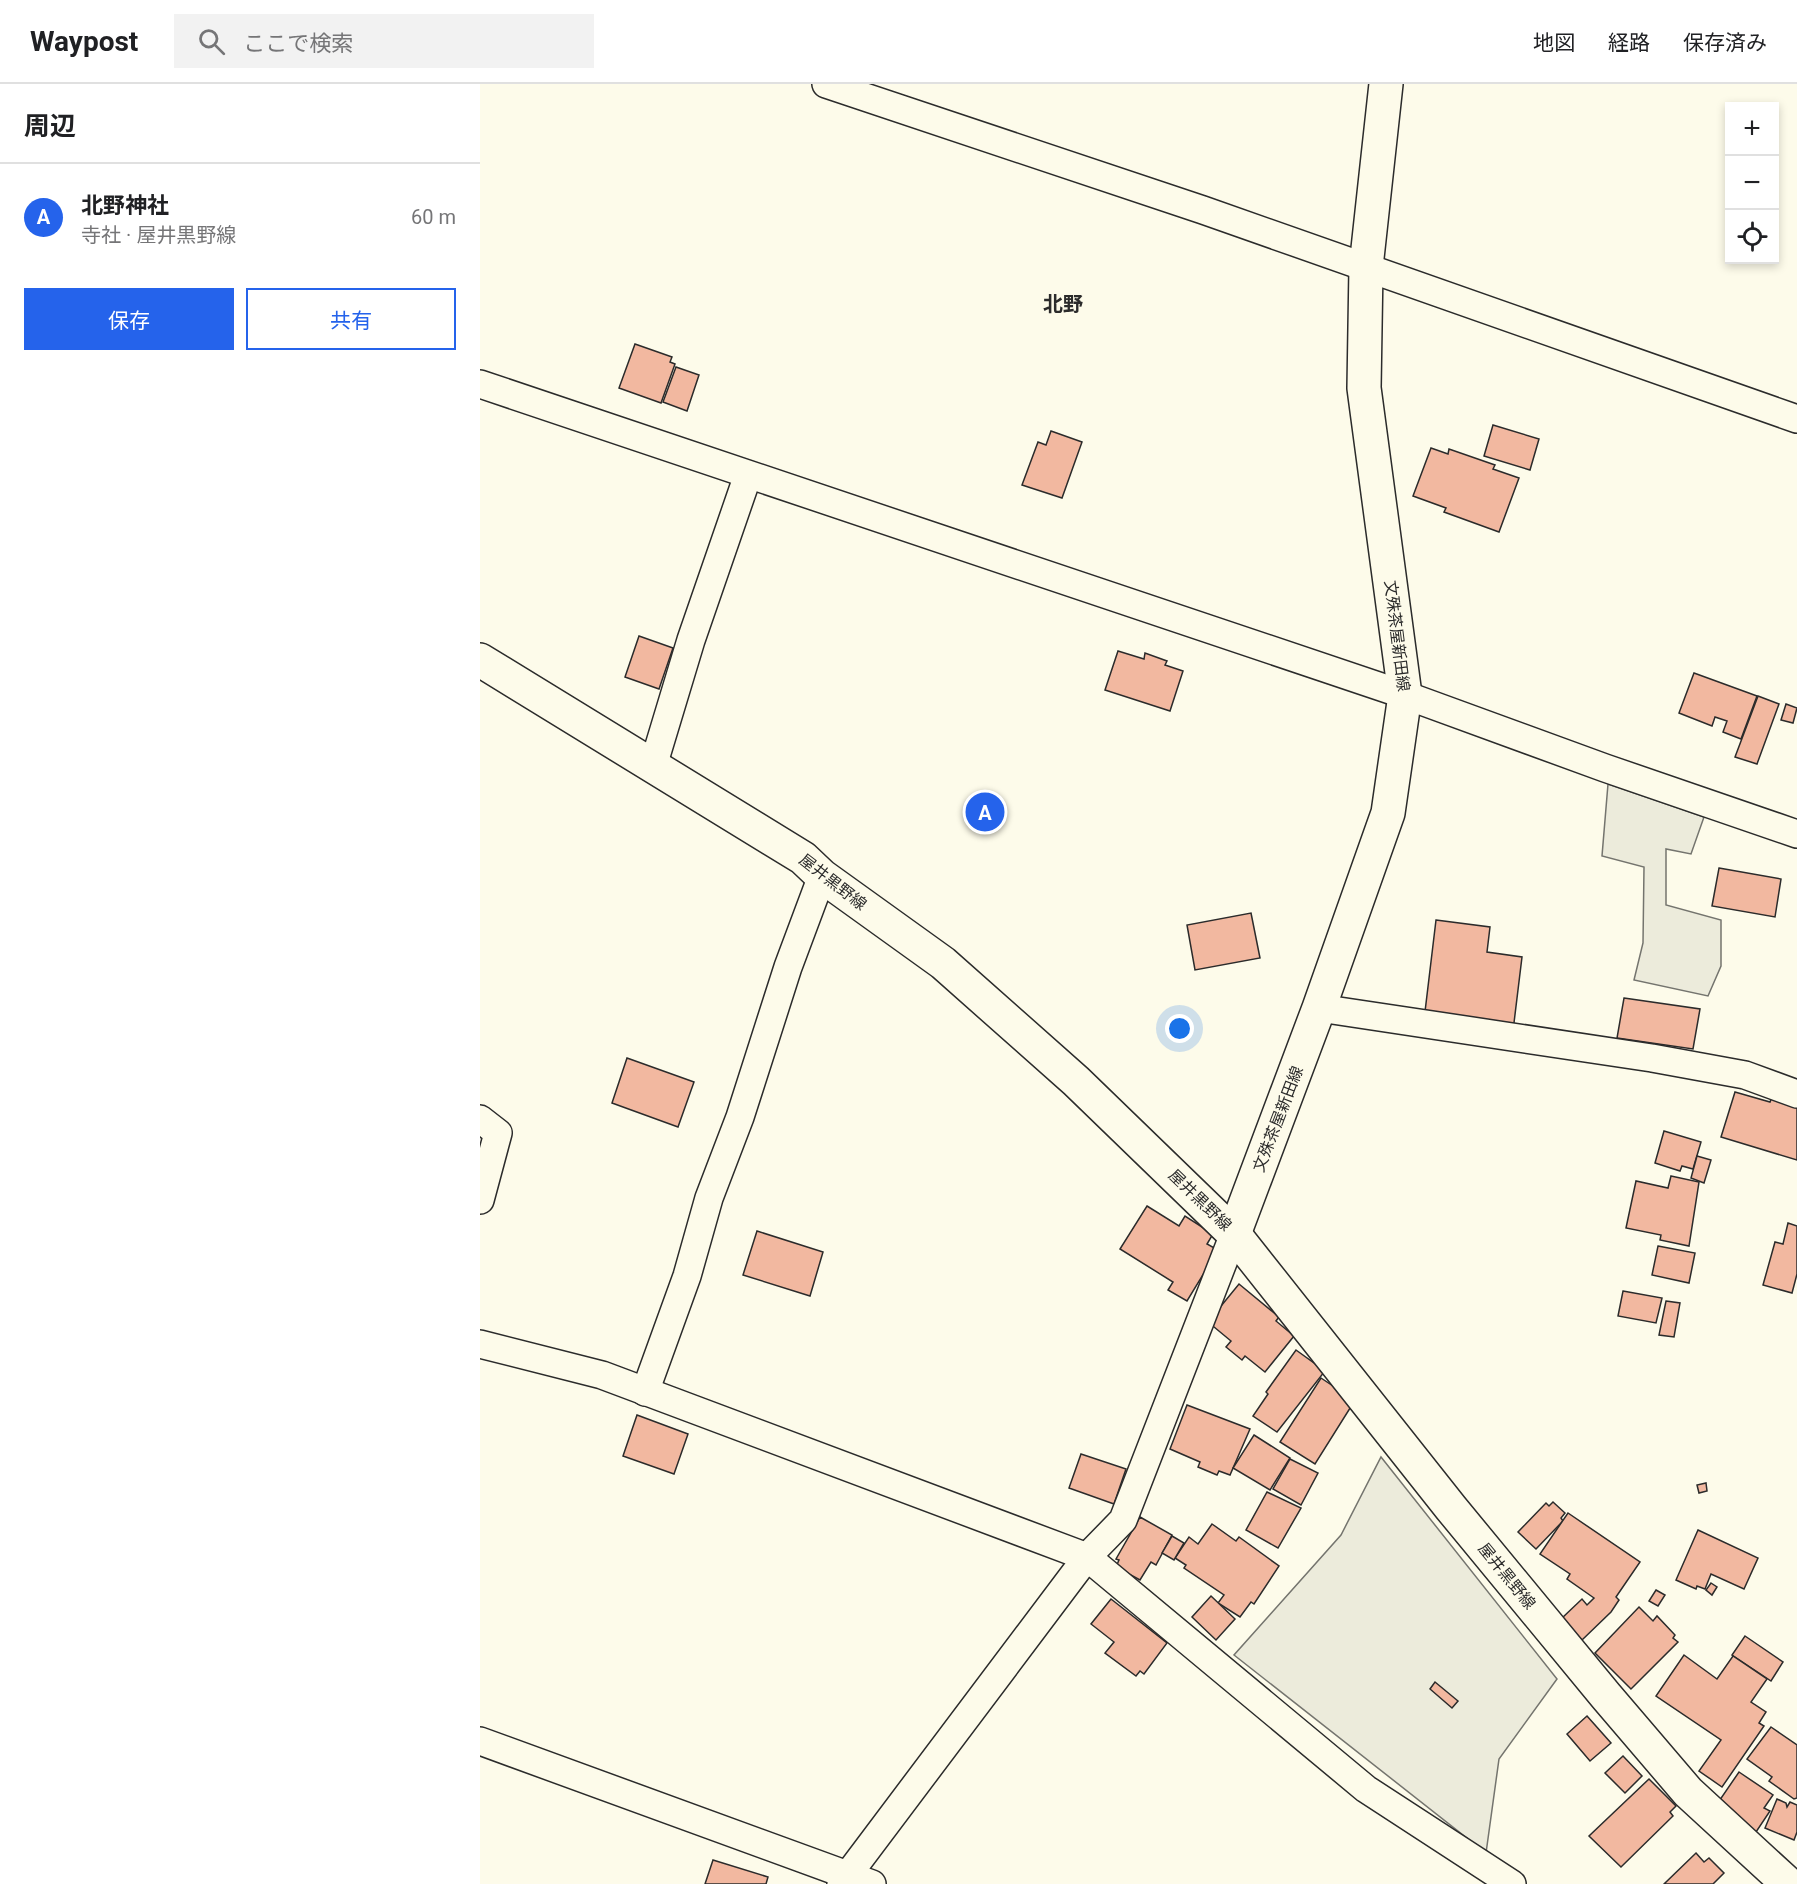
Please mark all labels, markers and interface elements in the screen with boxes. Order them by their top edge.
search box [174,14,594,68]
text: Waypost [30,25,138,58]
icon: search [195,25,228,58]
text: ここで検索 [243,31,353,56]
text: 地図 [1533,31,1575,55]
text: 経路 [1608,31,1650,55]
text: 保存済み [1683,31,1767,55]
map controls [1725,102,1779,264]
button: + [1725,102,1779,156]
text: 周辺 [24,111,76,141]
button: − [1725,156,1779,210]
text: 北野神社 [81,193,169,218]
text: A [37,205,50,229]
text: 60 m [411,205,456,229]
button: locate [1725,210,1779,264]
text: 寺社 · 屋井黒野線 [81,223,236,247]
button: 保存 [24,288,234,350]
button: 共有 [246,288,456,350]
district label: 北野 [1043,292,1083,316]
street label: 文殊茶屋新田線 [1381,579,1413,693]
pin: A [966,790,1004,834]
street label: 屋井黒野線 [796,850,870,914]
your location [1165,1014,1194,1043]
street label: 文殊茶屋新田線 [1249,1063,1307,1175]
street label: 屋井黒野線 [1165,1165,1235,1235]
street label: 屋井黒野線 [1474,1539,1540,1613]

